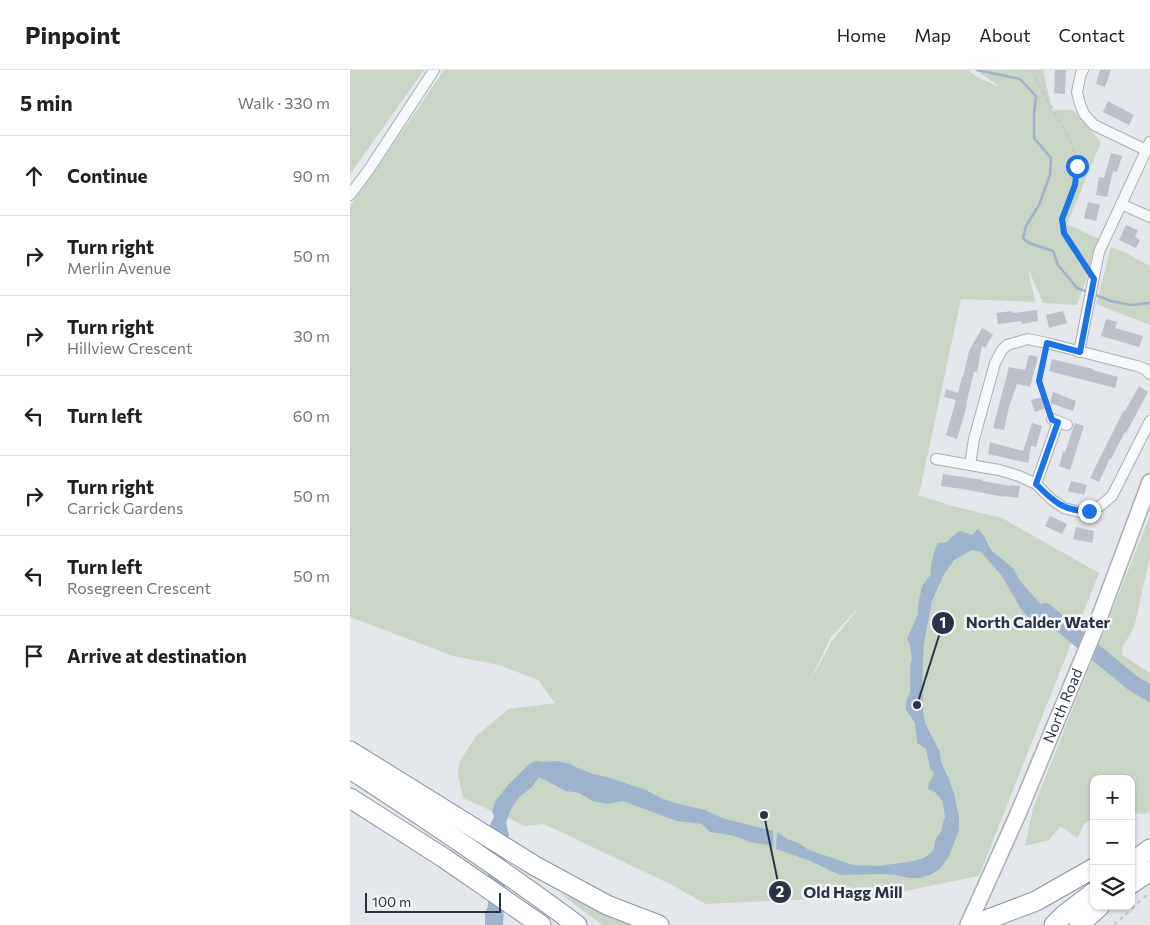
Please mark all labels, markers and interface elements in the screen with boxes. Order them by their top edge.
text: Pinpoint [25,20,120,49]
text: Home [837,24,886,46]
text: Map [914,24,951,46]
text: About [979,24,1031,46]
text: Contact [1059,24,1125,46]
text: 5 min [20,90,73,115]
text: Walk · 330 m [238,93,330,112]
route start [1066,155,1089,178]
icon: ahead [20,162,48,190]
text: Continue [67,164,147,187]
text: 90 m [293,166,330,185]
text: Turn right [67,235,154,258]
icon: right [20,242,48,270]
text: 50 m [293,246,330,265]
text: Merlin Avenue [67,258,171,277]
text: Turn right [67,315,154,338]
icon: right [20,322,48,350]
text: 30 m [293,326,330,345]
text: Hillview Crescent [67,338,193,357]
icon: left [20,402,48,430]
text: Turn left [67,404,142,427]
text: 60 m [293,406,330,425]
text: Turn right [67,475,154,498]
icon: right [20,482,48,510]
text: 50 m [293,486,330,505]
text: Carrick Gardens [67,498,183,517]
route end [1078,500,1101,523]
text: Turn left [67,555,142,578]
icon: left [20,562,48,590]
text: 50 m [293,566,330,585]
text: Rosegreen Crescent [67,578,211,597]
callout: North Calder Water [930,607,1120,638]
text: North Calder Water [966,612,1111,631]
text: 1 [940,613,946,631]
icon: arrive [20,642,48,670]
text: Arrive at destination [67,644,247,667]
street label: North Road [1039,665,1086,745]
map controls [1090,775,1135,910]
button: + [1090,775,1135,820]
button: − [1090,820,1135,865]
button: layers [1090,865,1135,910]
callout: Old Hagg Mill [768,876,912,907]
text: 2 [776,882,784,900]
text: Old Hagg Mill [803,882,903,901]
scale bar [365,890,501,913]
text: 100 m [372,893,411,910]

